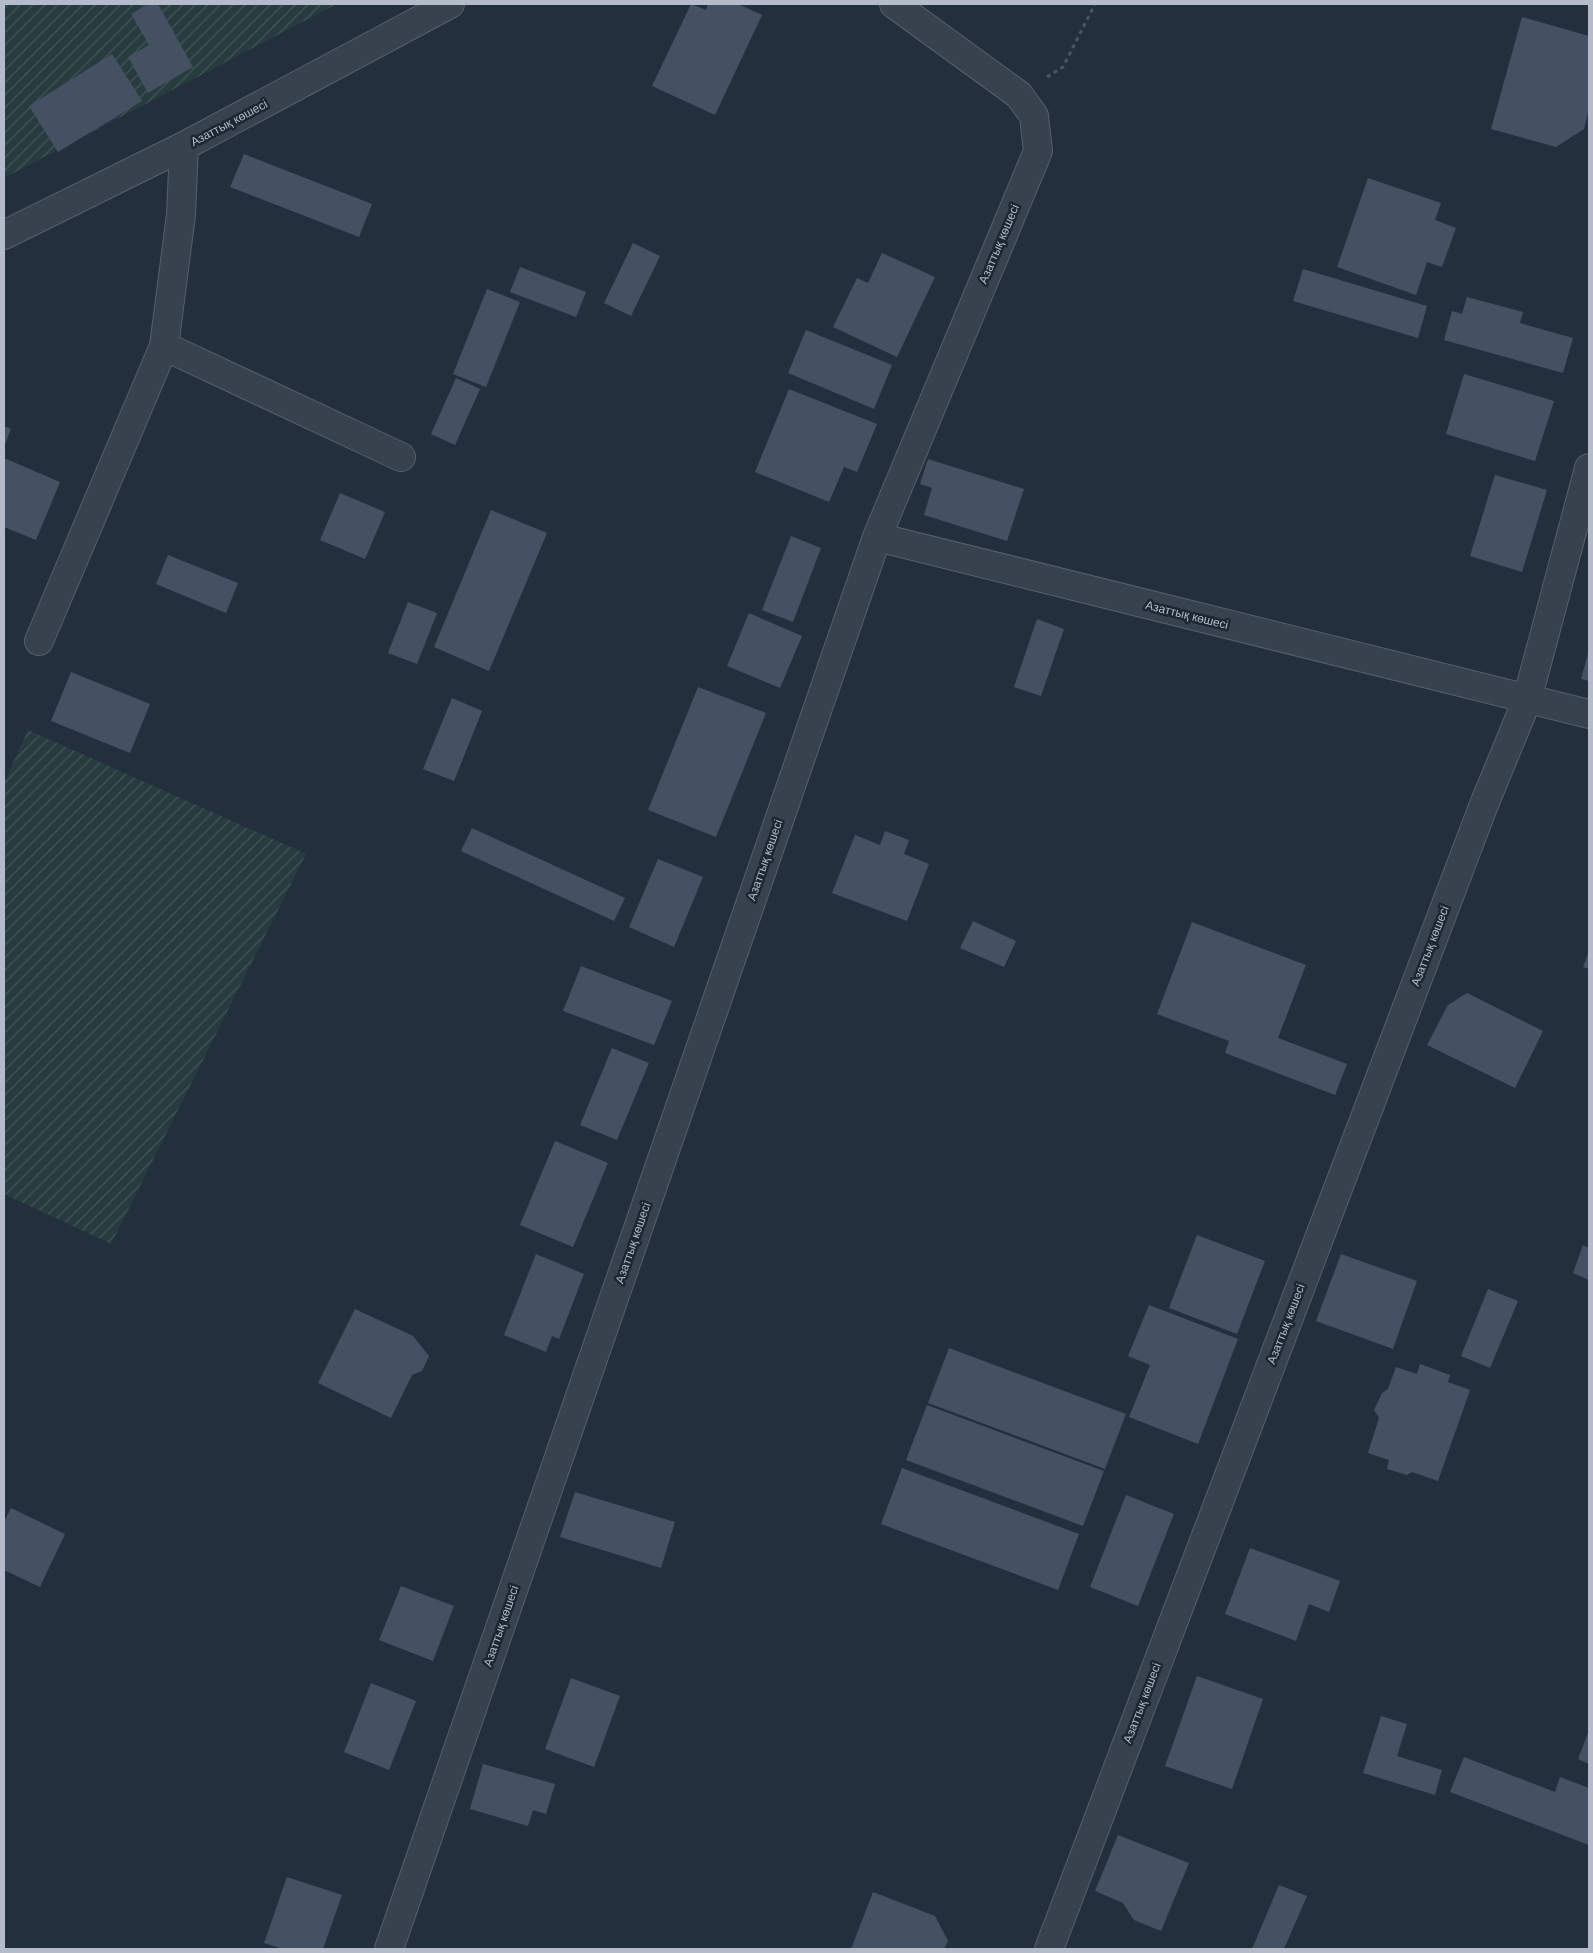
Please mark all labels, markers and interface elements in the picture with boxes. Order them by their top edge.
street label: Азаттық көшесі [188,96,270,150]
street label: Азаттық көшесі [975,202,1023,286]
street label: Азаттық көшесі [1144,597,1230,633]
street label: Азаттық көшесі [744,817,786,903]
street label: Азаттық көшесі [1407,904,1453,988]
street label: Азаттық көшесі [612,1200,654,1286]
street label: Азаттық көшесі [1263,1282,1309,1366]
street label: Азаттық көшесі [480,1583,522,1669]
street label: Азаттық көшесі [1119,1661,1165,1745]

